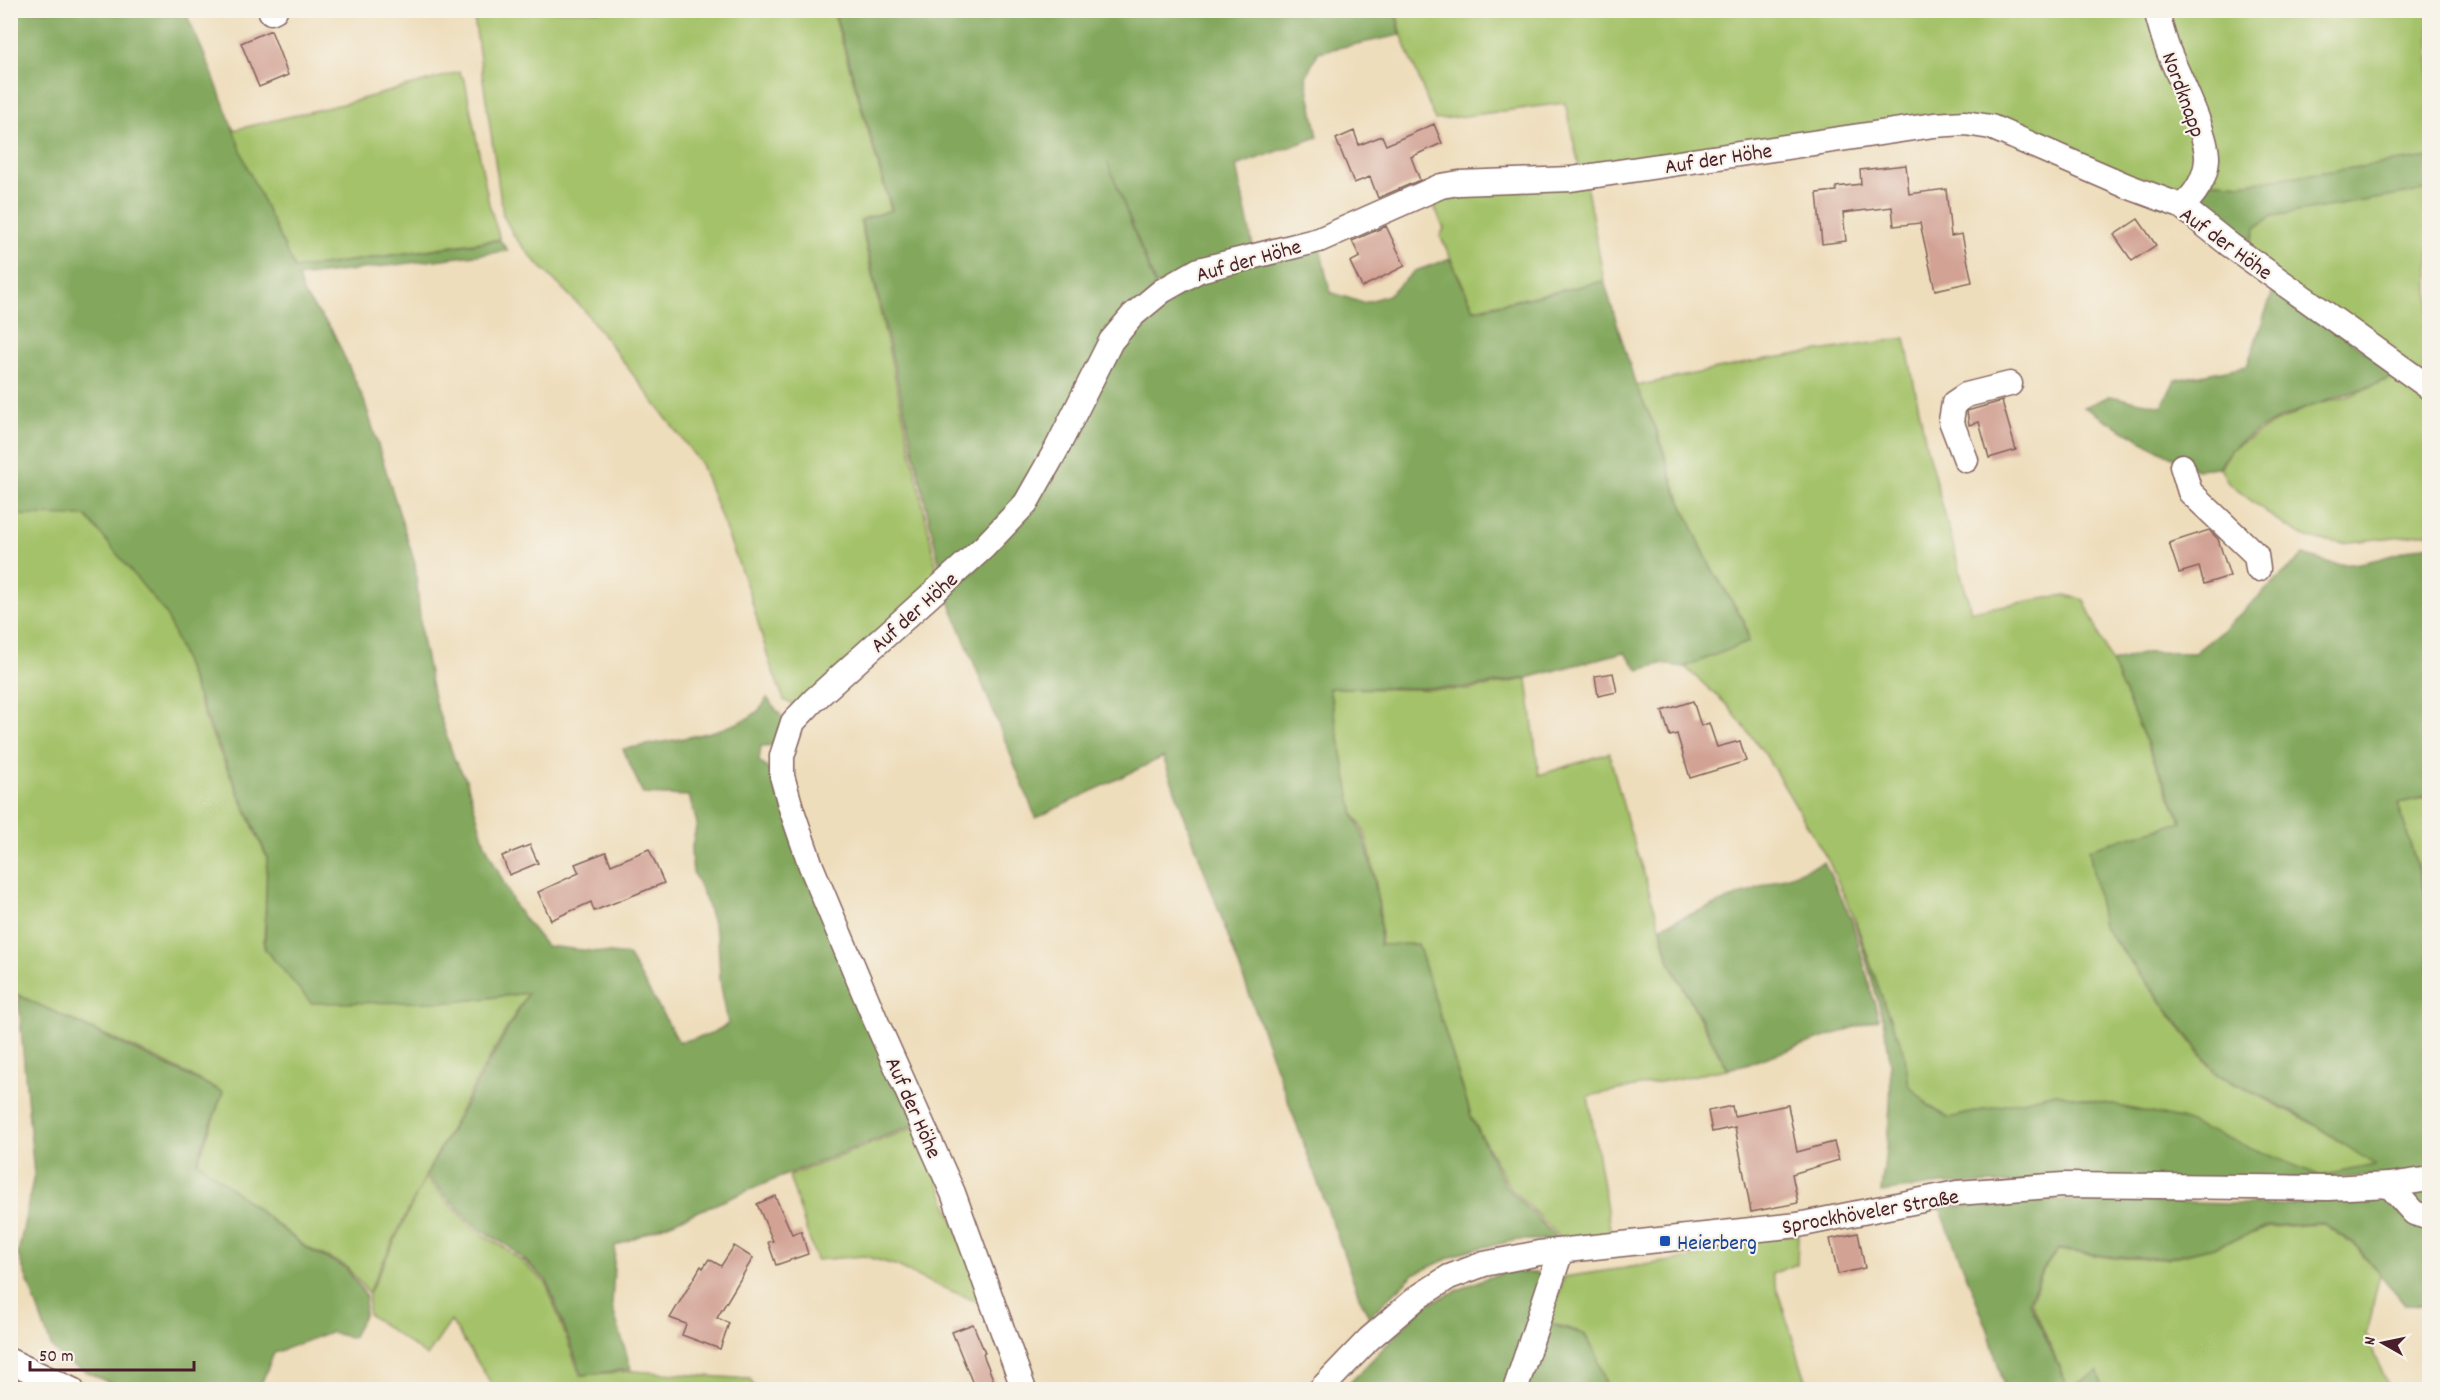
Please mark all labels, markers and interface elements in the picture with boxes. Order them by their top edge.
street label: Nordknapp [2152,48,2211,142]
street label: Auf der Höhe [1663,137,1774,184]
street label: Auf der Höhe [2172,200,2278,289]
street label: Auf der Höhe [1193,233,1305,292]
street label: Auf der Höhe [865,566,966,661]
street label: Auf der Höhe [876,1053,948,1164]
street label: Sprockhöveler Straße [1780,1183,1961,1244]
place label: Heierberg [1677,1229,1757,1260]
marker: Heierberg [1658,1234,1672,1248]
north arrow [2353,1313,2413,1373]
scale bar [30,1334,194,1372]
text: N [2359,1335,2383,1347]
text: 50 m [39,1345,74,1370]

